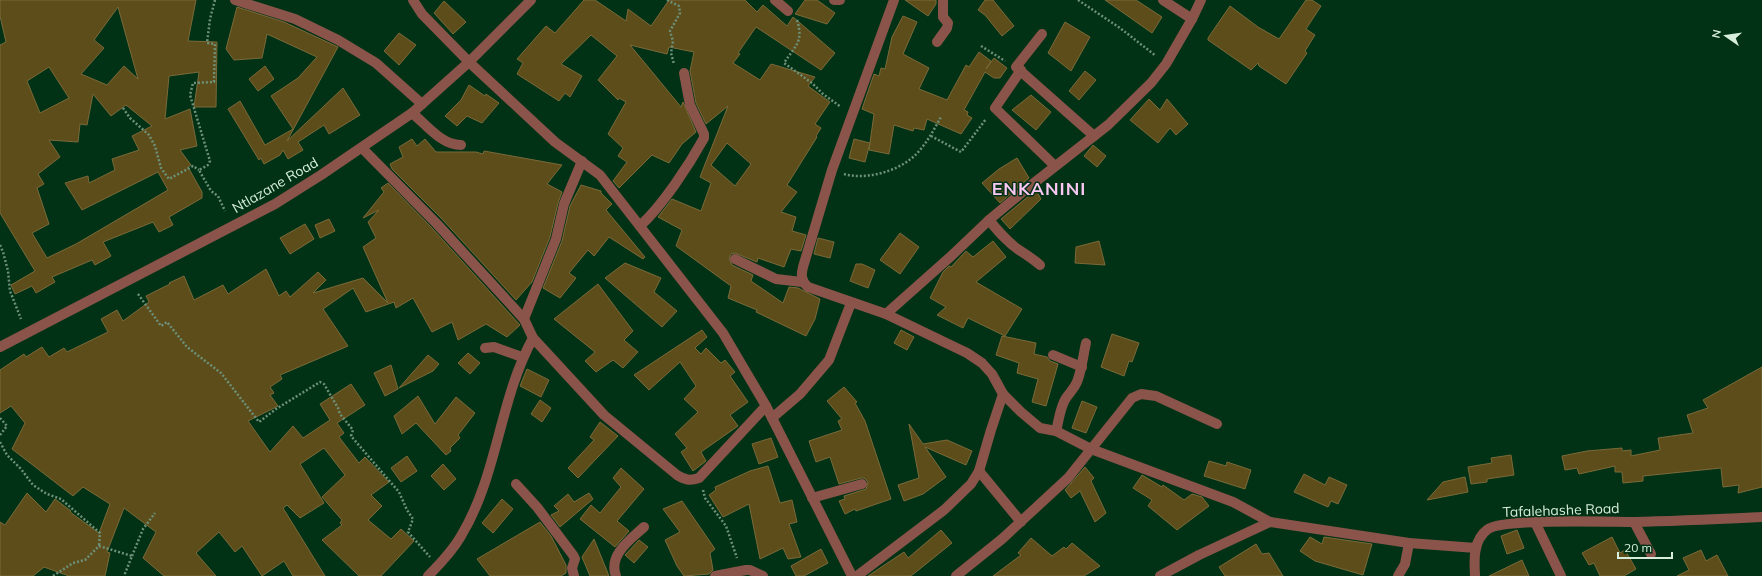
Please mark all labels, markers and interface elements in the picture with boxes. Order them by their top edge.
north arrow [1706,16,1746,56]
text: N [1709,28,1724,39]
street label: Ntlazane Road [229,153,321,217]
district label: ENKANINI [992,177,1086,200]
street label: Tafalehashe Road [1502,499,1620,521]
scale bar [1618,534,1672,560]
text: 20 m [1624,540,1652,555]

